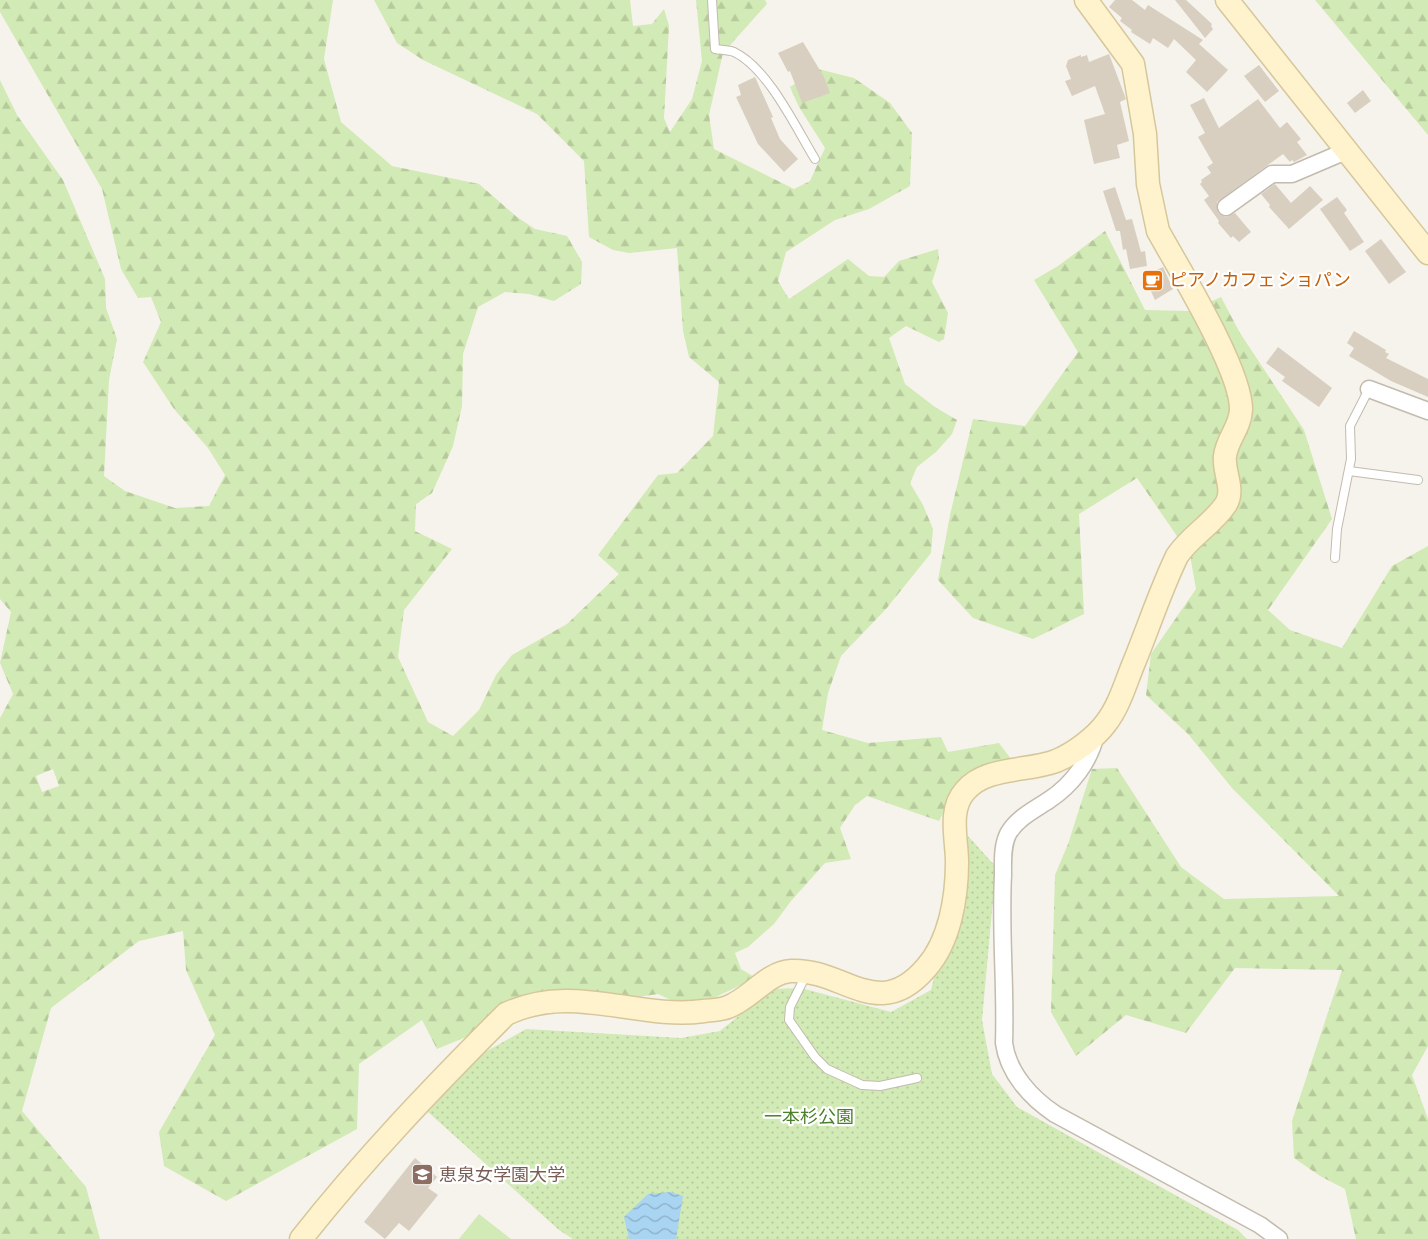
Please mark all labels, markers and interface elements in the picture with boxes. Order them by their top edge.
cafe icon: ピアノカフェ ショパン [1141,268,1165,292]
place label: ピアノカフェ ショパン [1169,269,1351,290]
park label: 一本杉公園 [764,1106,854,1127]
school or university icon: 恵泉女学園大学 [411,1163,435,1187]
place label: 恵泉女学園大学 [439,1164,565,1185]

